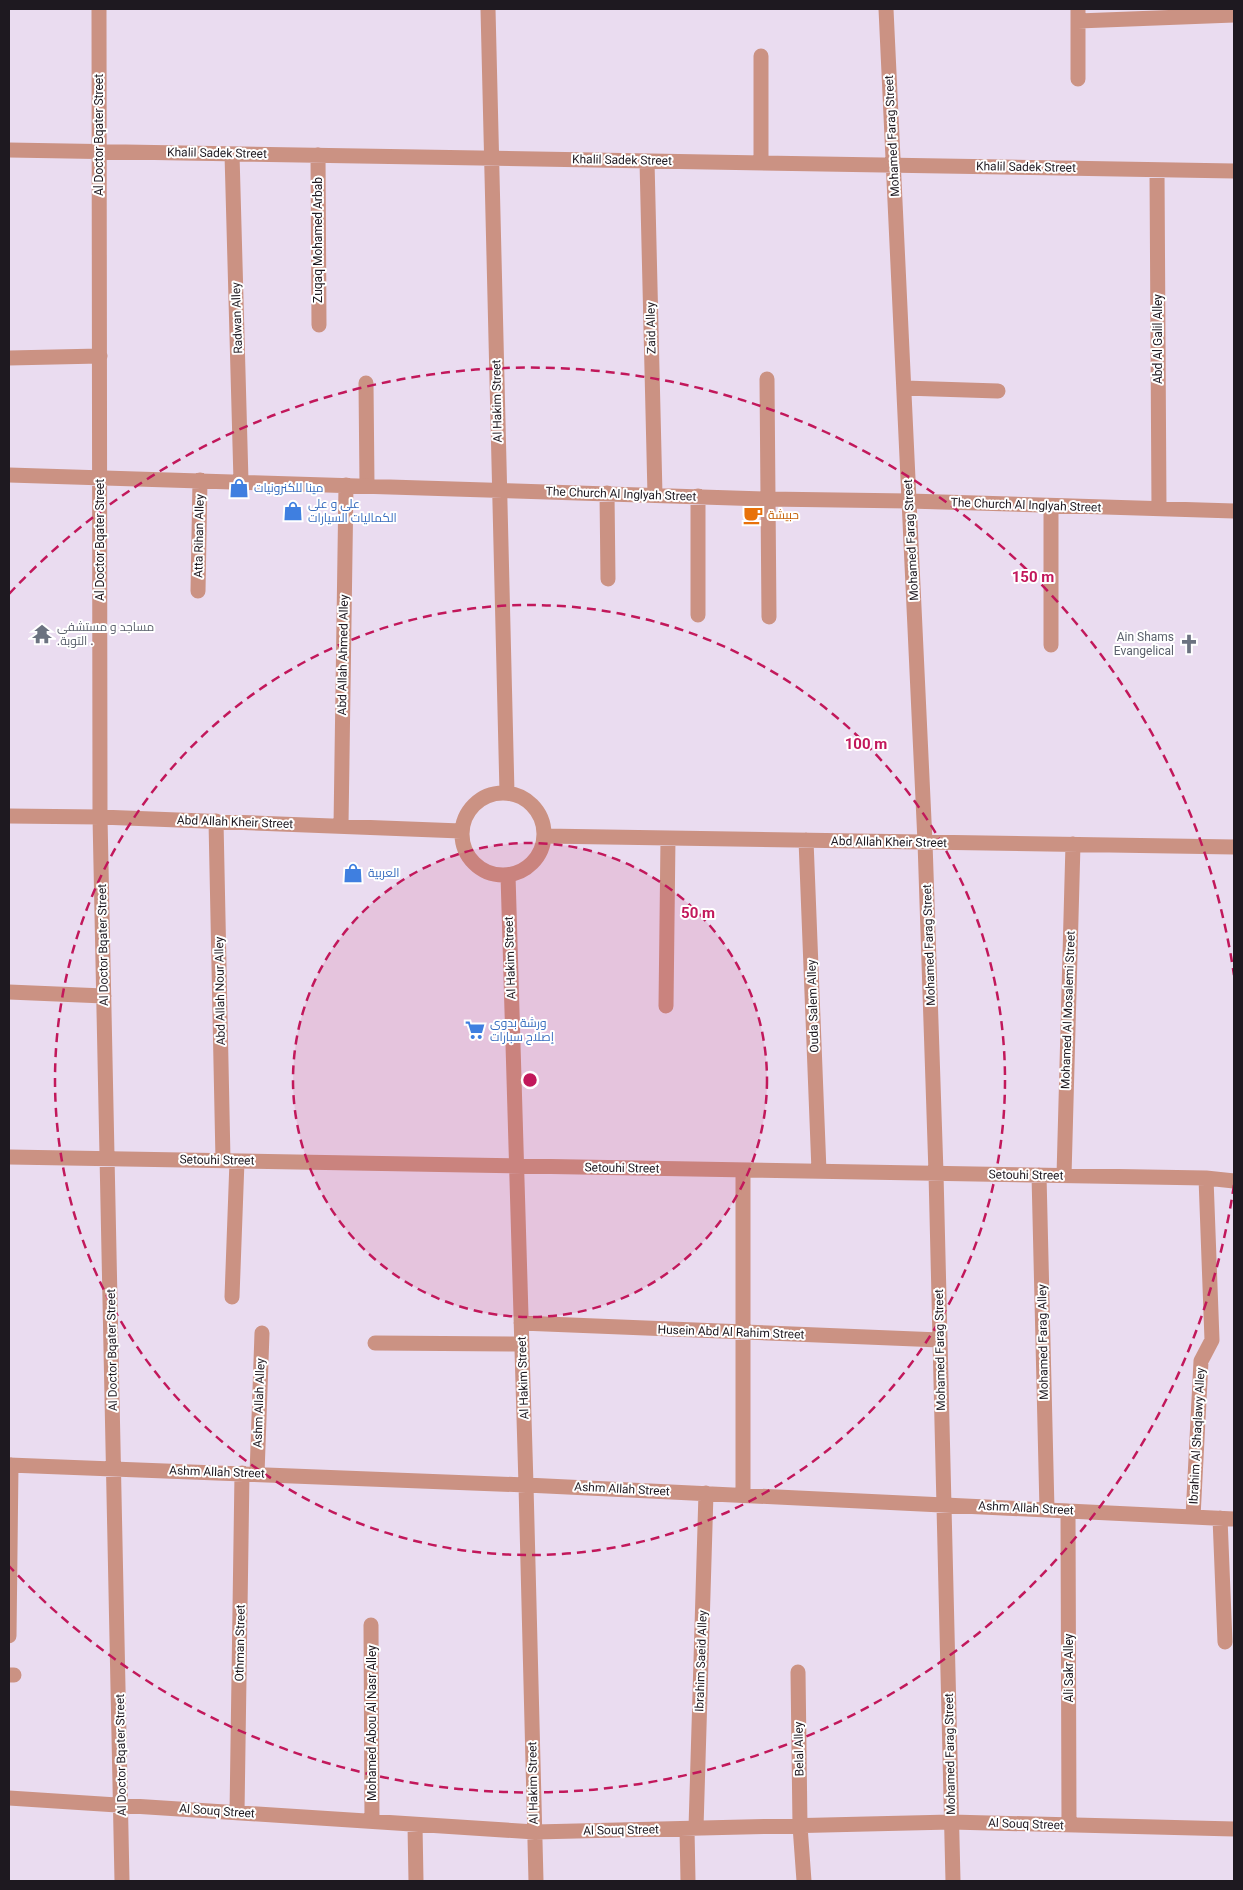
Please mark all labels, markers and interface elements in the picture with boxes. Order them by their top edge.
street label: Al Doctor Bqater Street [92,74,106,196]
street label: Mohamed Farag Street [882,75,902,197]
street label: Khalil Sadek Street [167,145,267,161]
street label: Khalil Sadek Street [572,152,672,168]
street label: Khalil Sadek Street [976,159,1076,175]
street label: Zuqaq Mohamed Arbab [311,177,325,303]
street label: Radwan Alley [229,282,245,354]
street label: Abd Al Galil Alley [1151,294,1165,384]
street label: Zaid Alley [644,302,658,354]
street label: Al Hakim Street [489,359,505,443]
shop icon: مينا للكنرونيات [228,477,250,499]
street label: Al Doctor Bqater Street [93,479,107,601]
street label: Mohamed Farag Street [901,479,921,601]
place label: مينا للكنرونيات [254,481,324,495]
street label: The Church Al Inglyah Street [545,484,697,504]
street label: Atta Rihan Alley [191,494,207,578]
street label: The Church Al Inglyah Street [950,495,1102,515]
place label: على و على الكماليات السيارات [308,497,397,525]
shop icon: على و على الكماليات السيارات [282,500,304,522]
cafe icon: حبيشة [742,504,764,526]
place label: حبيشة [768,508,799,522]
text: 150 m [1012,568,1054,586]
street label: Abd Allah Ahmed Alley [335,594,351,716]
place label: مساجد و مستشفى .التوبة . [57,620,154,648]
temple icon: مساجد و مستشفى .التوبة . [31,623,53,645]
place label: Ain Shams Evangelical [1114,630,1174,658]
church icon: Ain Shams Evangelical [1178,633,1200,655]
text: 100 m [845,735,887,753]
street label: Abd Allah Kheir Street [177,813,293,831]
street label: Abd Allah Kheir Street [831,834,947,850]
shop icon: العربية [342,862,364,884]
place label: العربية [368,866,399,880]
street label: Al Doctor Bqater Street [95,884,111,1006]
street label: Mohamed Farag Street [920,884,938,1006]
text: 50 m [681,904,715,922]
street label: Al Hakim Street [502,916,518,1000]
street label: Mohamed Al Mosalemi Street [1058,931,1078,1089]
street label: Abd Allah Nour Alley [212,936,228,1046]
street label: Ouda Salem Alley [804,959,822,1053]
place label: ورشة بدوى إصلاح سبارات [490,1016,554,1045]
supermarket icon: ورشة بدوى إصلاح سبارات [464,1019,486,1041]
centre of rings [521,1071,539,1089]
street label: Setouhi Street [179,1152,255,1168]
street label: Setouhi Street [584,1160,660,1176]
street label: Setouhi Street [988,1167,1064,1183]
street label: Mohamed Farag Alley [1035,1284,1051,1400]
street label: Al Doctor Bqater Street [104,1289,120,1411]
street label: Mohamed Farag Street [932,1289,948,1411]
street label: Husein Abd Al Rahim Street [657,1322,805,1342]
street label: Al Hakim Street [515,1336,531,1420]
street label: Ashm Allah Alley [250,1358,268,1448]
street label: Ibrahim Al Shaqlawy Alley [1186,1367,1208,1505]
street label: Ashm Allah Street [169,1463,265,1481]
street label: Ashm Allah Street [574,1480,670,1498]
street label: Ashm Allah Street [978,1499,1074,1517]
street label: Othman Street [232,1604,248,1682]
street label: Ibrahim Saeid Alley [692,1610,710,1712]
street label: Ali Sakr Alley [1062,1633,1076,1703]
street label: Mohamed Abou Al Nasr Alley [365,1645,379,1801]
street label: Mohamed Farag Street [942,1693,958,1815]
street label: Al Doctor Bqater Street [113,1694,129,1816]
street label: Belal Alley [792,1721,806,1777]
street label: Al Hakim Street [525,1741,541,1825]
street label: Al Souq Street [179,1801,255,1821]
street label: Al Souq Street [988,1816,1064,1832]
street label: Al Souq Street [583,1822,659,1838]

